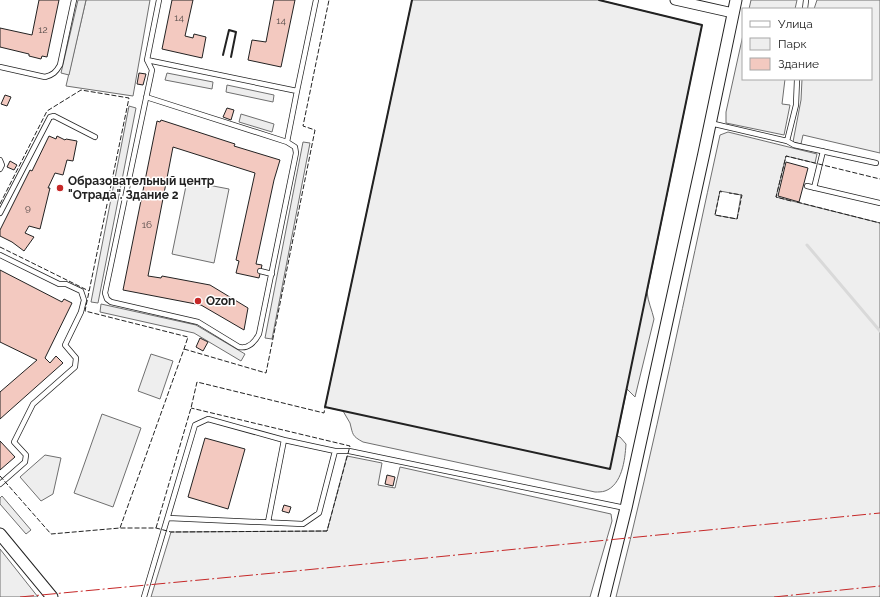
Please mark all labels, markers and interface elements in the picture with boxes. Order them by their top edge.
legend [742,8,872,80]
house number: 14 [174,12,184,23]
house number: 14 [276,15,286,26]
text: Улица [778,17,813,31]
house number: 12 [38,24,48,35]
text: Парк [778,37,807,51]
text: Здание [778,57,819,71]
place label: Образовательный центр "Отрада". Здание 2 [68,174,215,202]
marker: Образовательный центр "Отрада". Здание 2 [55,183,65,193]
house number: 9 [25,202,31,213]
house number: 16 [142,219,152,230]
place label: Ozon [206,294,235,308]
marker: Ozon [193,296,203,306]

